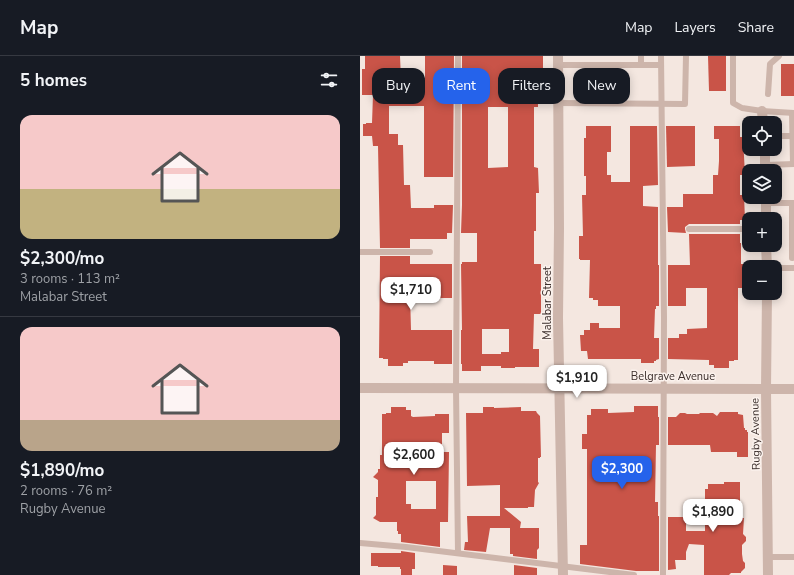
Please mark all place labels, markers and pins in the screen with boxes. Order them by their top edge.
pin: $1,710 [378,277,444,311]
pin: $1,910 [544,365,610,399]
pin: $2,600 [381,442,447,476]
pin: $2,300 [589,456,655,490]
pin: $1,890 [680,499,746,533]

